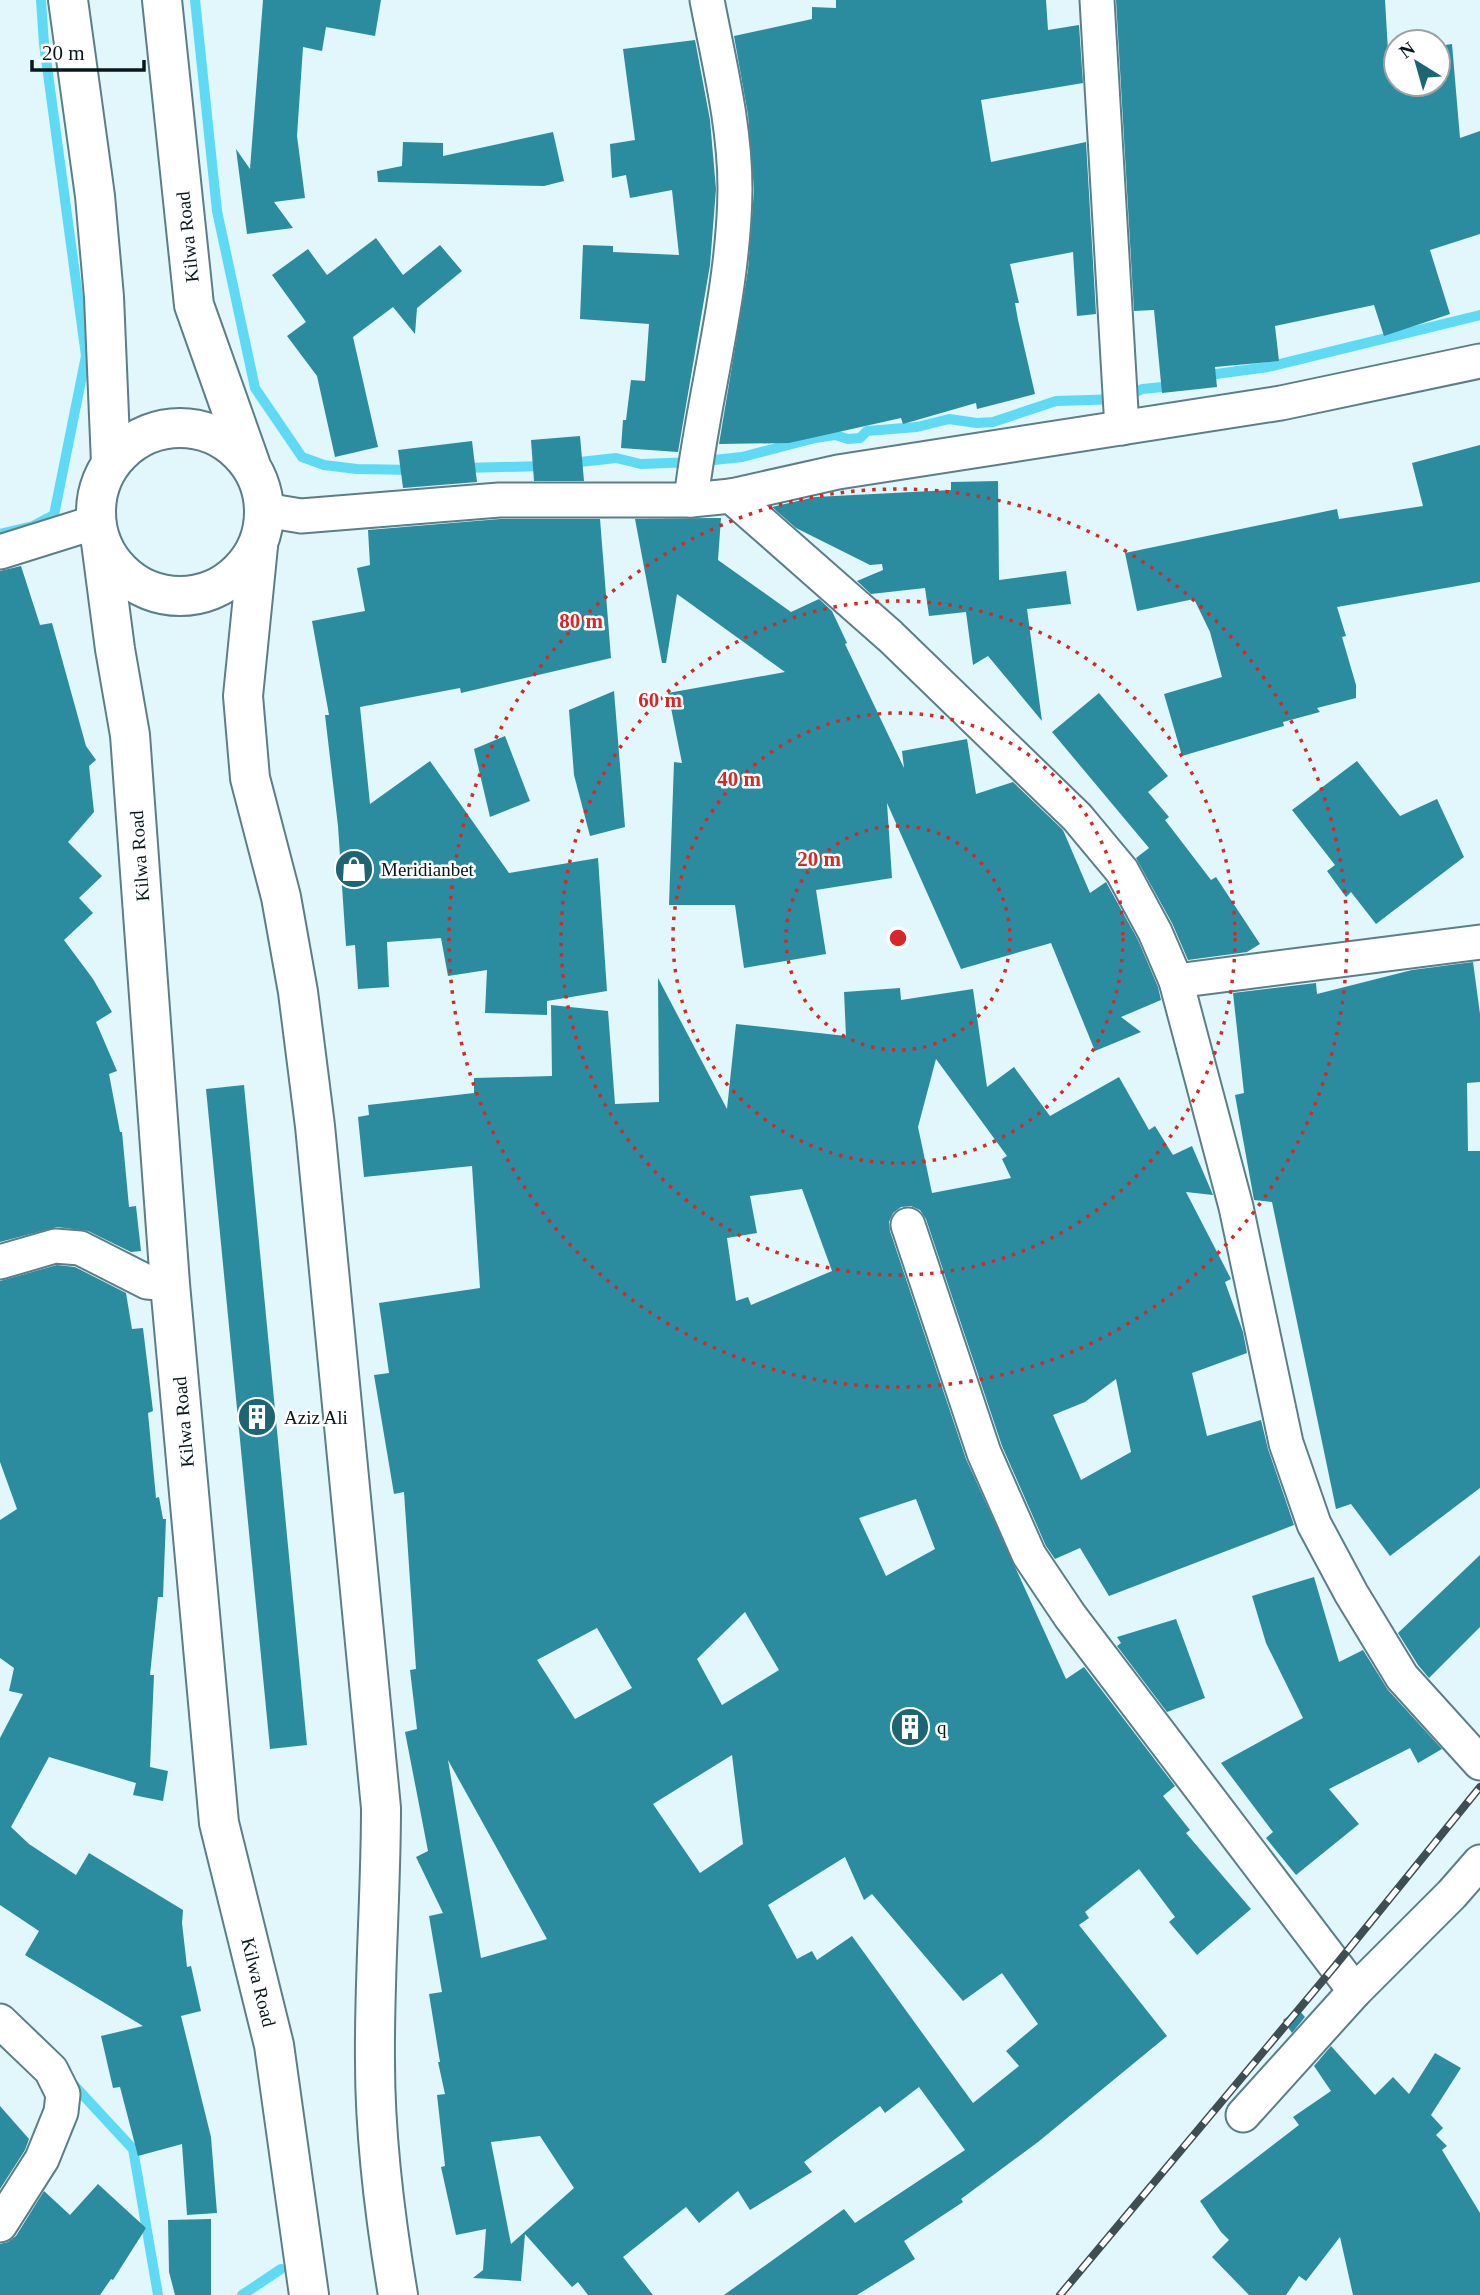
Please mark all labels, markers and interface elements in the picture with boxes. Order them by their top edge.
scale bar [32,28,144,72]
north arrow [1382,28,1452,98]
text: N [1395,37,1419,62]
text: 20 m [42,41,85,65]
street label: Kilwa Road [172,190,203,283]
text: 80 m [559,609,603,633]
text: 60 m [638,688,682,712]
text: 40 m [717,767,761,791]
street label: Kilwa Road [126,809,153,902]
text: 20 m [797,847,841,871]
shop icon: Meridianbet [333,848,375,890]
place label: Meridianbet [381,859,475,880]
centre of rings [886,926,910,950]
street label: Kilwa Road [169,1375,198,1468]
building icon: Aziz Ali [236,1396,278,1438]
place label: Aziz Ali [284,1407,348,1428]
building icon: q [889,1706,931,1748]
place label: q [937,1717,947,1738]
street label: Kilwa Road [237,1935,280,2029]

